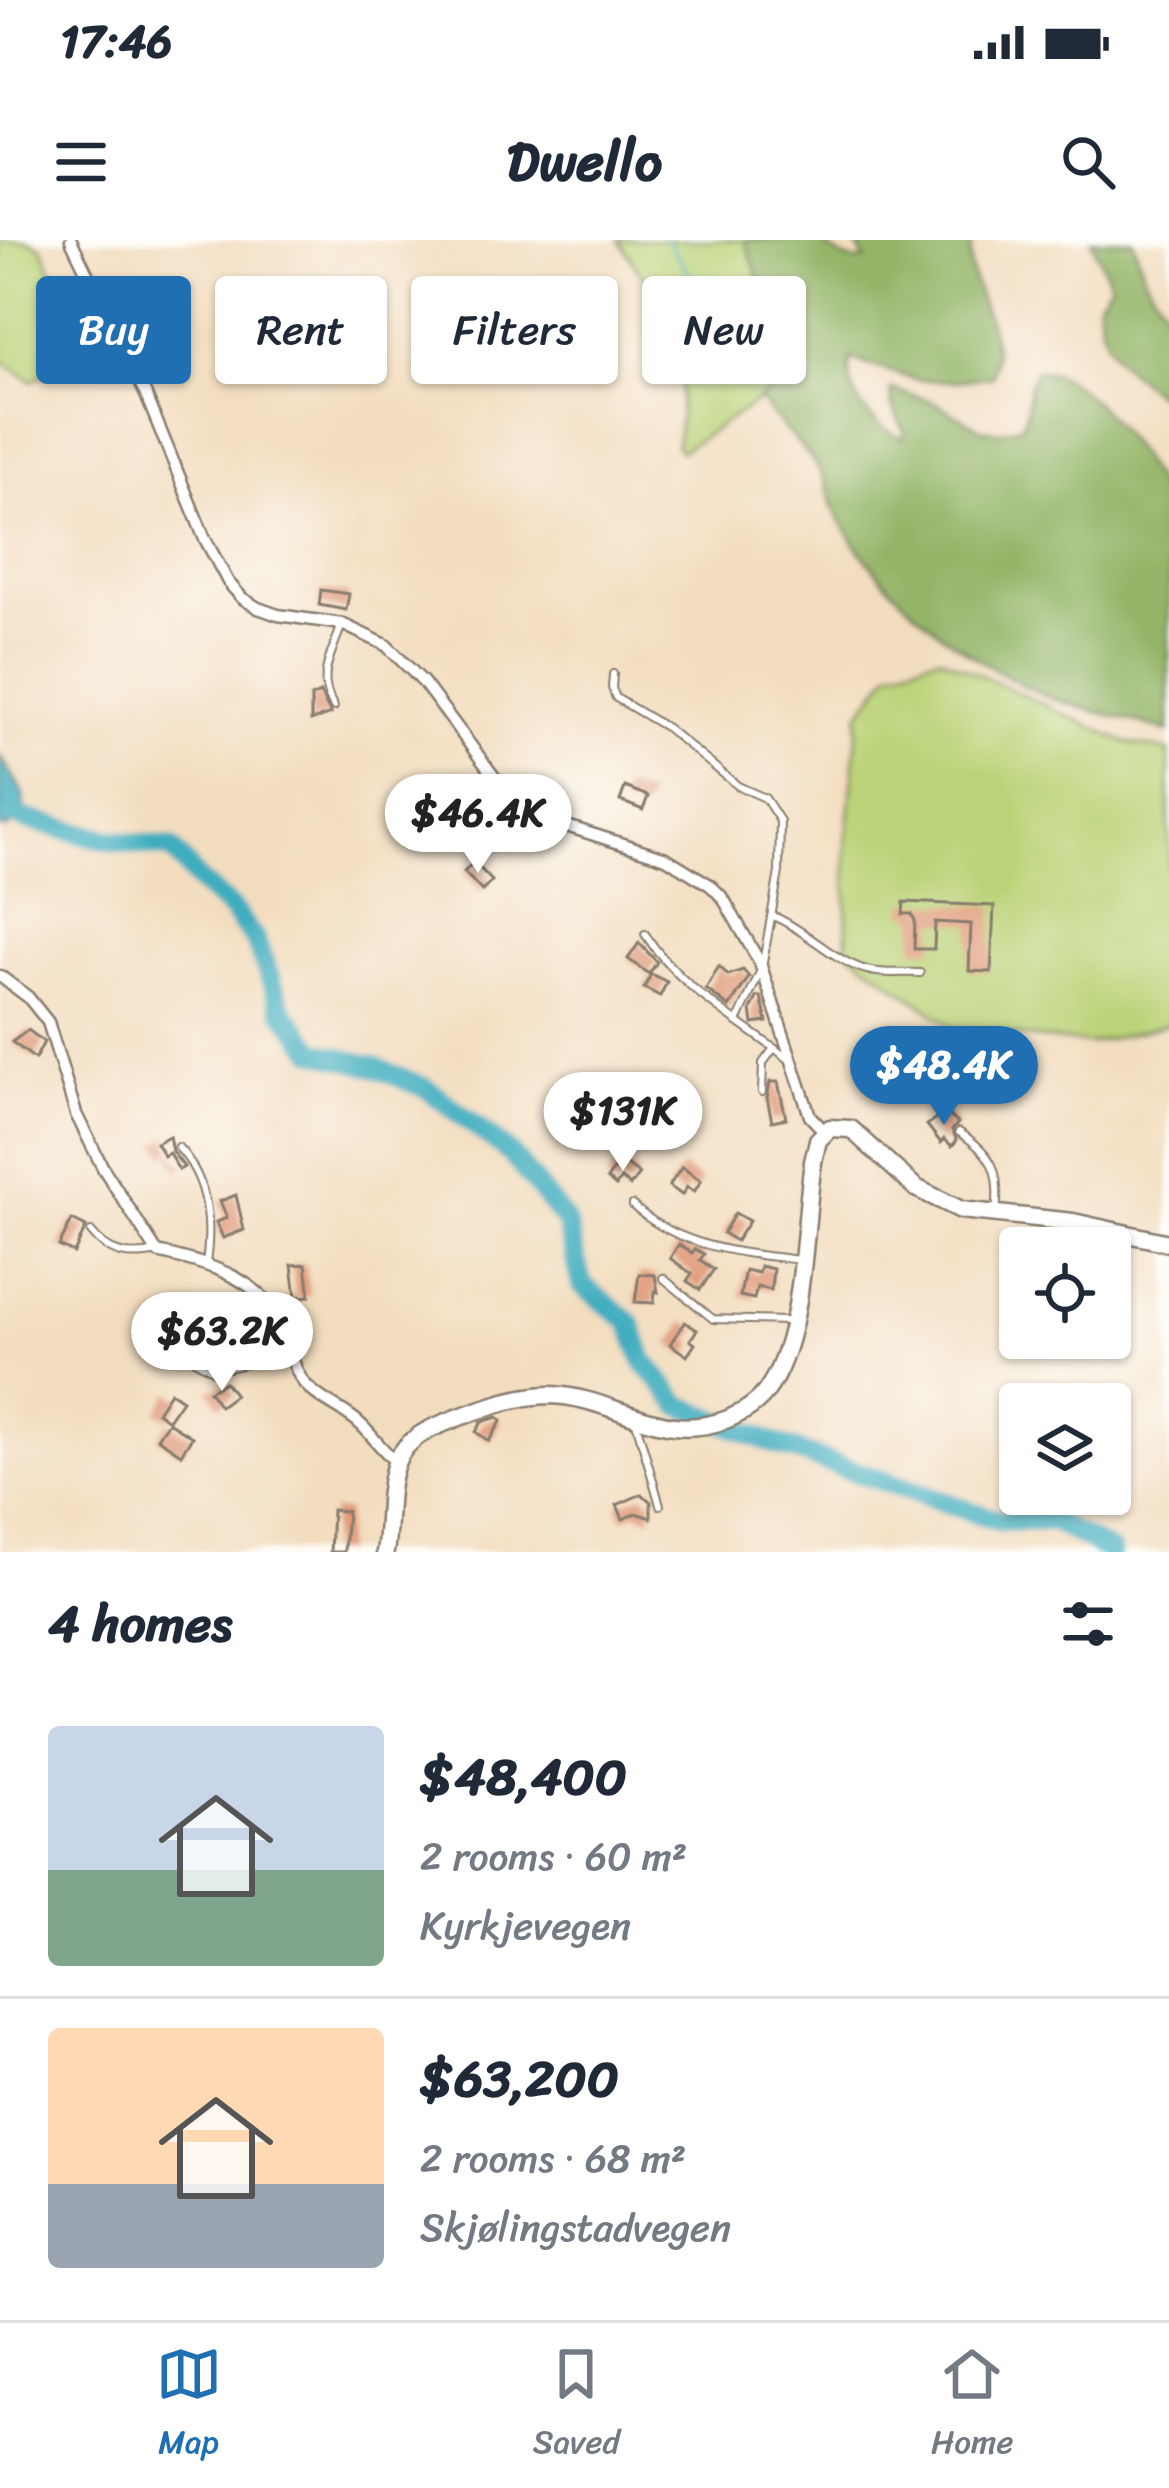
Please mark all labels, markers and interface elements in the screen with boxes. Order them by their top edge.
text: 17:46 [60,2,172,82]
text: Dwello [507,114,662,210]
icon: menu [48,129,114,195]
icon: search [1055,129,1121,195]
chip: Buy [36,276,191,384]
chip: Rent [215,276,387,384]
chip: Filters [411,276,618,384]
chip: New [642,276,806,384]
pin: $46.4K [380,774,576,876]
text: $46.4K [412,778,544,847]
pin: $48.4K [846,1026,1042,1128]
text: $48.4K [877,1030,1011,1099]
pin: $131K [539,1072,707,1174]
text: $131K [571,1076,675,1145]
map controls [999,1227,1131,1515]
button: locate [999,1227,1131,1359]
pin: $63.2K [124,1292,320,1394]
text: $63.2K [158,1296,286,1365]
button: layers [999,1383,1131,1515]
text: 4 homes [48,1579,232,1669]
icon: filters [1055,1591,1121,1657]
text: $48,400 [420,1732,627,1822]
icon: home [144,1774,288,1918]
text: 2 rooms · 60 m² [420,1822,687,1891]
text: Kyrkjevegen [420,1891,631,1960]
text: $63,200 [420,2034,619,2124]
icon: home [144,2076,288,2220]
text: 2 rooms · 68 m² [420,2124,686,2193]
text: Skjølingstadvegen [420,2193,731,2262]
tab: Map [156,2341,222,2471]
tab: Saved [533,2341,620,2471]
tab: Home [931,2341,1013,2471]

